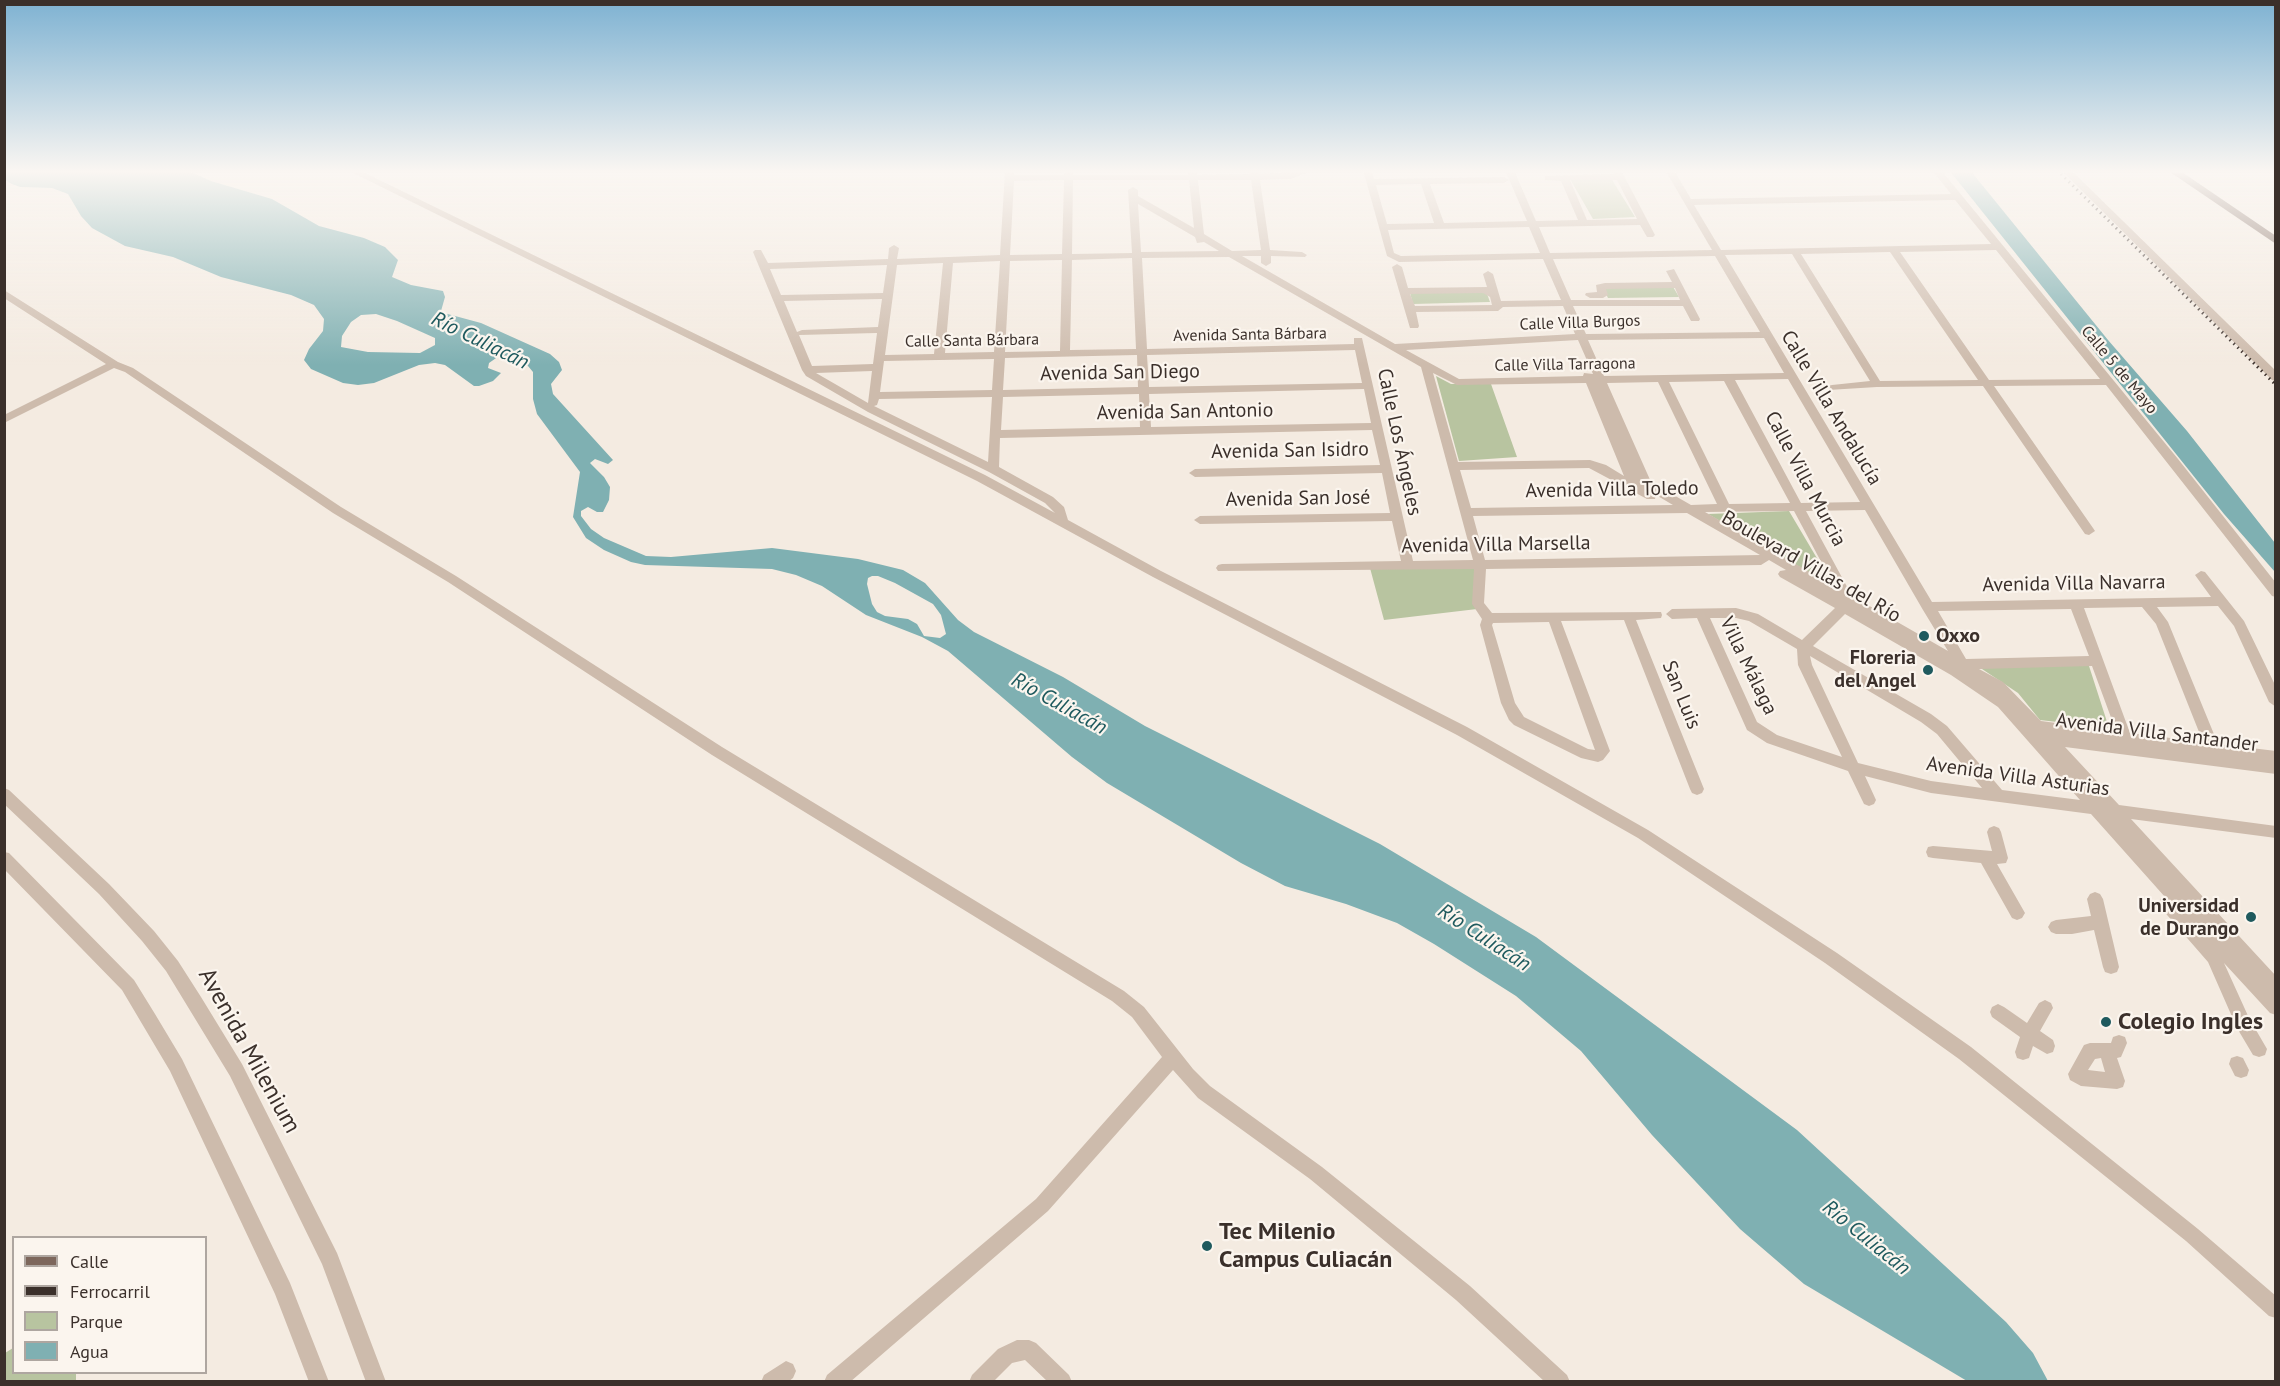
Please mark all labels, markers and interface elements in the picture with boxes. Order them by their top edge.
water label: Río Culiacán [427,307,533,375]
street label: Calle Villa Burgos [1519,311,1641,335]
street label: Calle 5 de Mayo [2077,322,2161,418]
street label: Avenida Santa Bárbara [1173,324,1327,346]
street label: Calle Villa Andalucía [1775,326,1887,490]
street label: Calle Santa Bárbara [905,330,1039,352]
street label: Calle Villa Tarragona [1494,354,1636,376]
street label: Avenida San Diego [1040,360,1200,386]
street label: Calle Los Ángeles [1372,366,1426,518]
street label: Avenida San Antonio [1096,398,1274,426]
street label: Calle Villa Murcia [1759,407,1851,551]
street label: Avenida San Isidro [1211,438,1369,464]
street label: Avenida Villa Toledo [1525,476,1699,504]
street label: Avenida San José [1225,486,1371,512]
street label: Boulevard Villas del Río [1717,506,1905,628]
street label: Avenida Villa Marsella [1401,531,1591,559]
street label: Avenida Villa Navarra [1982,570,2166,598]
street label: Villa Málaga [1714,613,1782,719]
place label: Oxxo [1936,624,1980,648]
marker: Oxxo [1917,629,1931,643]
place label: Floreria del Angel [1834,646,1916,693]
street label: San Luis [1657,657,1705,733]
marker: Floreria del Angel [1921,663,1935,677]
water label: Río Culiacán [1007,667,1111,741]
street label: Avenida Villa Santander [2055,709,2259,757]
street label: Avenida Villa Asturias [1925,752,2111,802]
place label: Universidad de Durango [2138,894,2239,941]
water label: Río Culiacán [1433,899,1535,977]
marker: Universidad de Durango [2244,910,2258,924]
street label: Avenida Milenium [192,964,306,1138]
place label: Colegio Ingles [2118,1008,2263,1036]
marker: Colegio Ingles [2099,1015,2113,1029]
water label: Río Culiacán [1817,1195,1915,1281]
place label: Tec Milenio Campus Culiacán [1219,1218,1392,1274]
legend [12,1236,207,1374]
marker: Tec Milenio Campus Culiacán [1200,1239,1214,1253]
text: Calle [70,1250,109,1273]
text: Ferrocarril [70,1280,150,1303]
text: Parque [70,1310,123,1333]
text: Agua [70,1340,109,1363]

